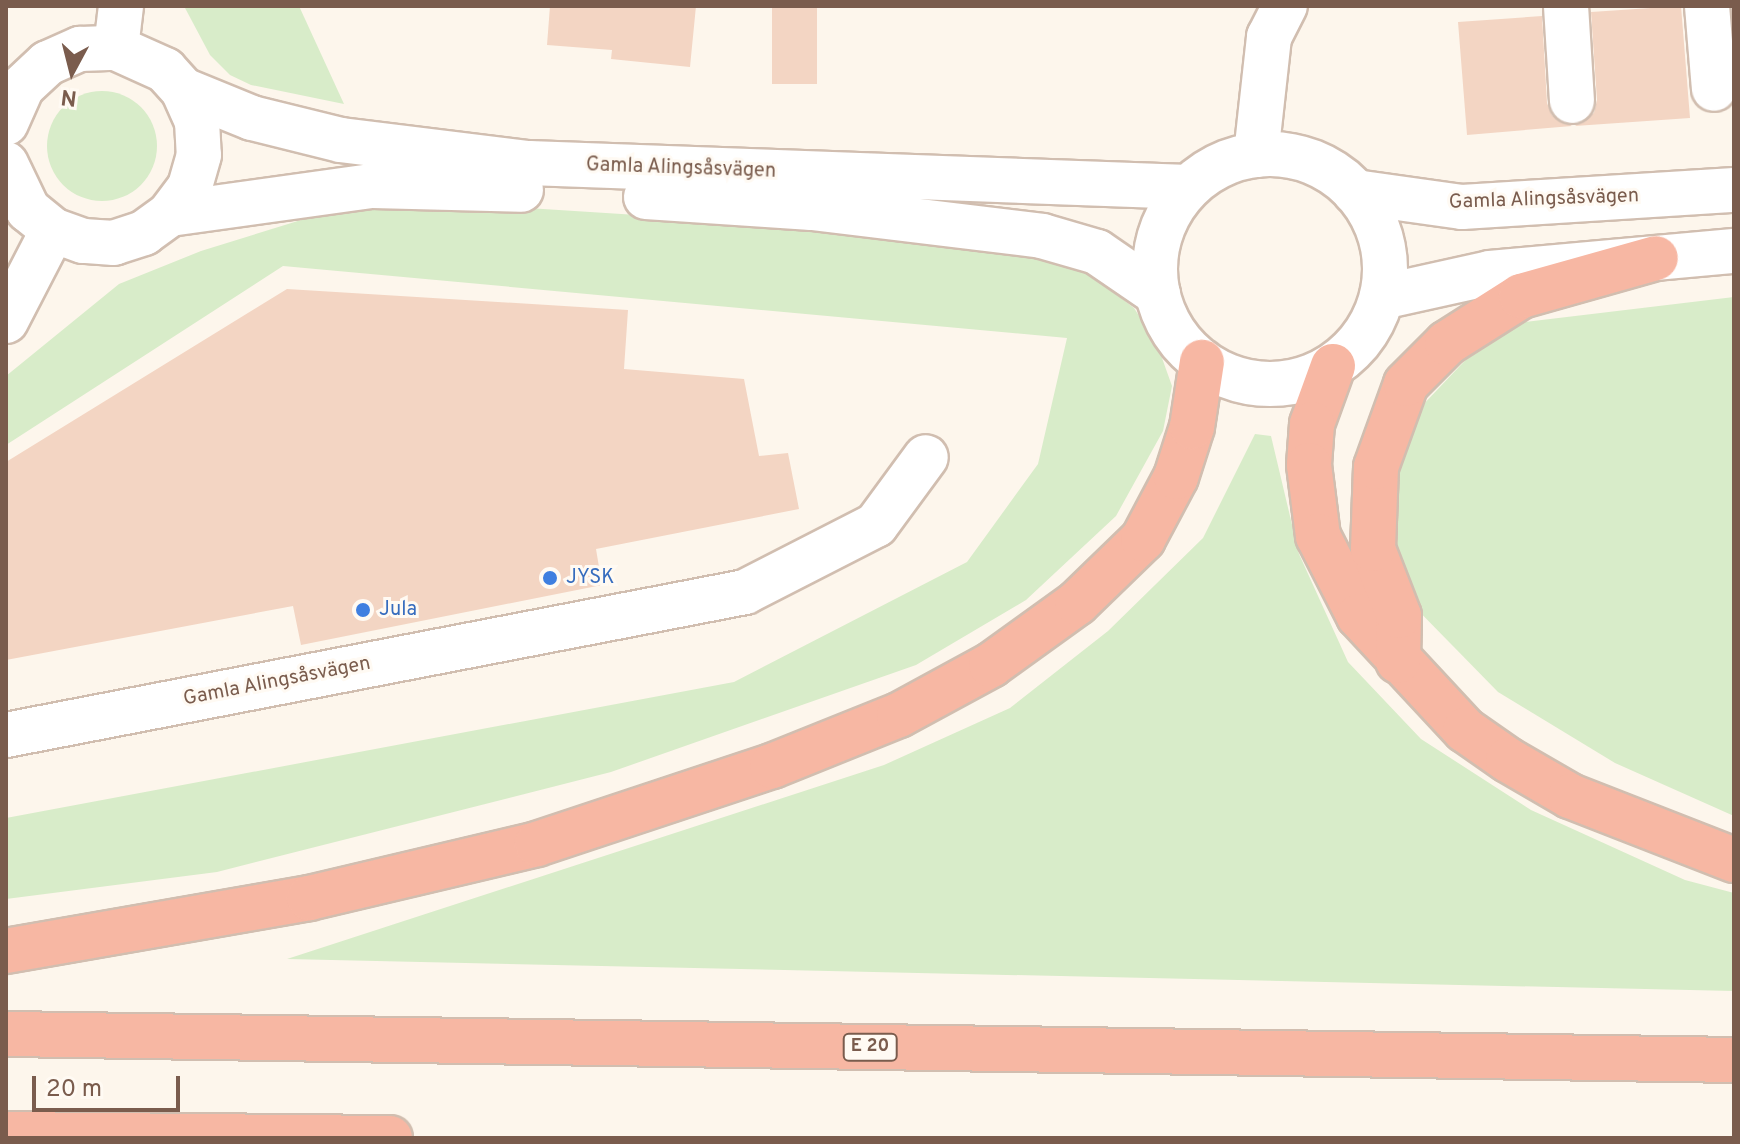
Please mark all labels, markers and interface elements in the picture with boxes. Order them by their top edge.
north arrow [32,32,112,112]
text: N [60,82,79,111]
street label: Gamla Alingsåsvägen [585,154,777,184]
street label: Gamla Alingsåsvägen [1448,185,1640,215]
place label: JYSK [566,566,614,590]
marker: JYSK [541,569,559,587]
place label: Jula [379,598,417,622]
marker: Jula [354,601,372,619]
street label: Gamla Alingsåsvägen [181,652,373,712]
road number: E 20 [842,1033,898,1061]
scale bar [36,1060,184,1110]
text: 20 m [46,1075,102,1105]

